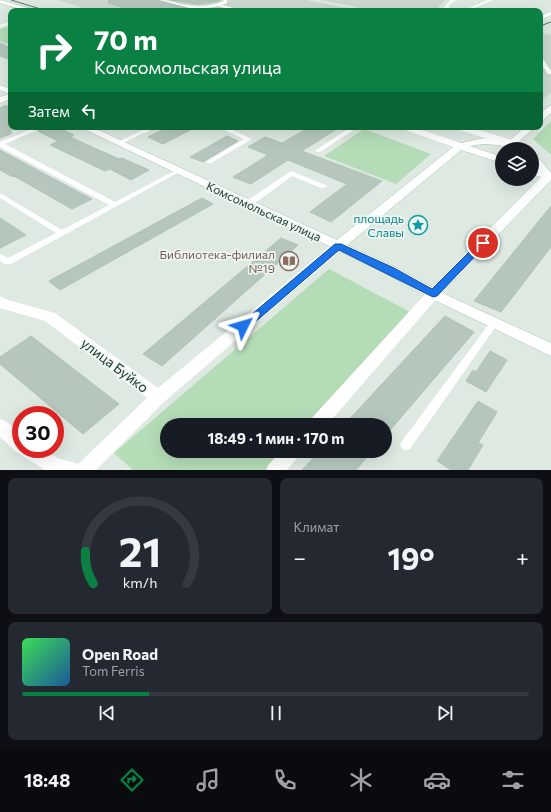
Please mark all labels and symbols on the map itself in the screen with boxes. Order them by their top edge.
street label: Комсомольская улица [204,178,324,244]
place label: площадь Славы [353,211,404,239]
place icon: площадь Славы [407,214,429,236]
pin [466,226,500,260]
place label: Библиотека-филиал №19 [160,247,275,275]
library icon: Библиотека-филиал №19 [278,250,300,272]
position arrow [222,305,264,347]
street label: улица Буйко [78,334,152,396]
speed limit sign: 30 [12,406,64,458]

